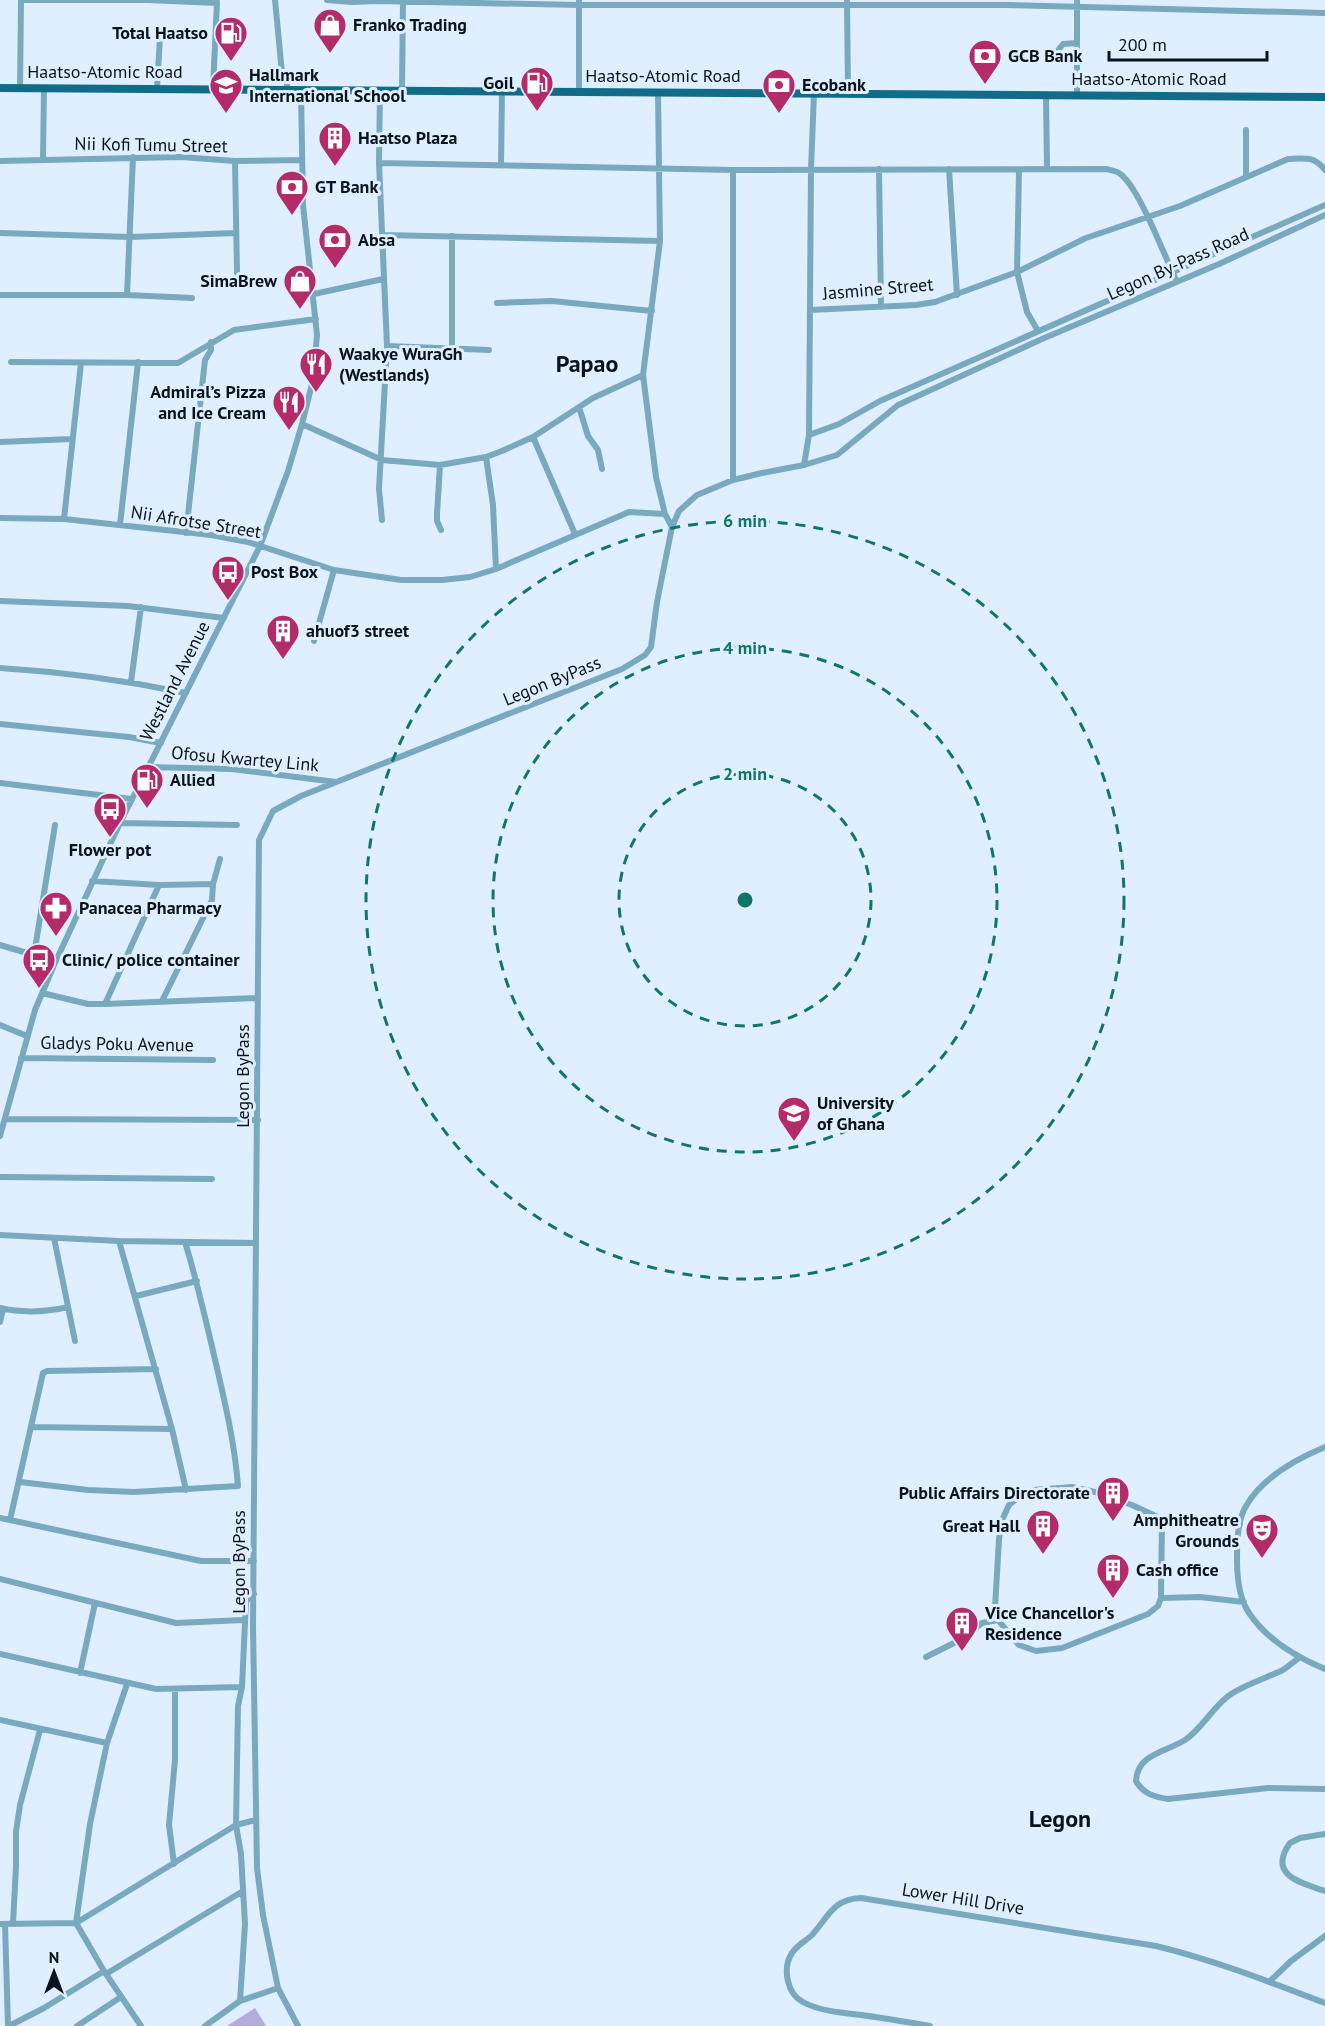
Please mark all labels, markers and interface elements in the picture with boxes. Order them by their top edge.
shop icon: Franko Trading [312,7,348,54]
place label: Franko Trading [353,13,467,36]
fuel station icon: Total Haatso [213,15,249,62]
place label: Total Haatso [112,21,208,44]
scale bar [1109,24,1266,62]
text: 200 m [1118,33,1167,56]
bank icon: GCB Bank [967,38,1003,85]
place label: GCB Bank [1008,44,1083,67]
street label: Haatso-Atomic Road [27,60,183,83]
place label: Hallmark International School [249,63,406,107]
street label: Haatso-Atomic Road [585,64,741,87]
fuel station icon: Goil [519,65,555,112]
school or university icon: Hallmark International School [208,67,244,114]
bank icon: Ecobank [761,67,797,114]
street label: Haatso-Atomic Road [1071,67,1227,90]
place label: Goil [483,71,515,94]
place label: Ecobank [802,73,866,96]
building icon: Haatso Plaza [317,120,353,167]
place label: Haatso Plaza [358,126,457,149]
street label: Nii Kofi Tumu Street [74,132,228,157]
bank icon: GT Bank [274,169,310,216]
place label: GT Bank [315,175,378,198]
bank icon: Absa [317,222,353,269]
street label: Legon By-Pass Road [1103,222,1252,305]
place label: Absa [358,228,395,251]
shop icon: SimaBrew [282,263,318,310]
place label: SimaBrew [200,269,278,292]
street label: Jasmine Street [821,272,934,305]
place label: Waakye WuraGh (Westlands) [339,342,463,386]
restaurant icon: Waakye WuraGh (Westlands) [298,346,334,393]
district label: Papao [556,348,618,379]
place label: Admiral’s Pizza and Ice Cream [150,380,266,424]
restaurant icon: Admiral’s Pizza and Ice Cream [271,384,307,431]
street label: Nii Afrotse Street [129,500,263,543]
text: 6 min [723,509,767,532]
bus stop icon: Post Box [210,554,246,601]
place label: Post Box [251,560,319,583]
building icon: ahuof3 street [265,613,301,660]
street label: Westland Avenue [135,617,215,744]
place label: ahuof3 street [306,619,410,642]
text: 4 min [723,636,767,659]
street label: Legon ByPass [499,650,604,711]
street label: Ofosu Kwartey Link [170,741,320,776]
fuel station icon: Allied [129,762,165,809]
text: 2 min [723,762,767,785]
place label: Allied [170,768,215,791]
bus stop icon: Flower pot [92,791,128,838]
place label: Flower pot [69,838,152,861]
pharmacy icon: Panacea Pharmacy [38,890,74,937]
centre of rings [735,890,755,910]
place label: Panacea Pharmacy [79,896,222,919]
bus stop icon: Clinic/ police container [21,942,57,989]
place label: Clinic/ police container [62,948,240,971]
street label: Legon ByPass [231,1024,254,1128]
street label: Gladys Poku Avenue [40,1031,194,1056]
place label: University of Ghana [817,1091,894,1135]
school or university icon: University of Ghana [776,1095,812,1142]
building icon: Public Affairs Directorate [1095,1475,1131,1522]
place label: Public Affairs Directorate [899,1481,1090,1504]
building icon: Great Hall [1025,1508,1061,1555]
place label: Amphitheatre Grounds [1133,1508,1239,1552]
street label: Legon ByPass [227,1510,250,1614]
theatre icon: Amphitheatre Grounds [1244,1512,1280,1559]
place label: Great Hall [943,1514,1021,1537]
building icon: Cash office [1095,1552,1131,1599]
place label: Cash office [1136,1558,1219,1581]
place label: Vice Chancellor's Residence [984,1601,1115,1645]
building icon: Vice Chancellor's Residence [944,1605,980,1652]
district label: Legon [1029,1803,1091,1834]
street label: Lower Hill Drive [900,1877,1026,1920]
north arrow [24,1942,84,2002]
text: N [49,1947,59,1967]

